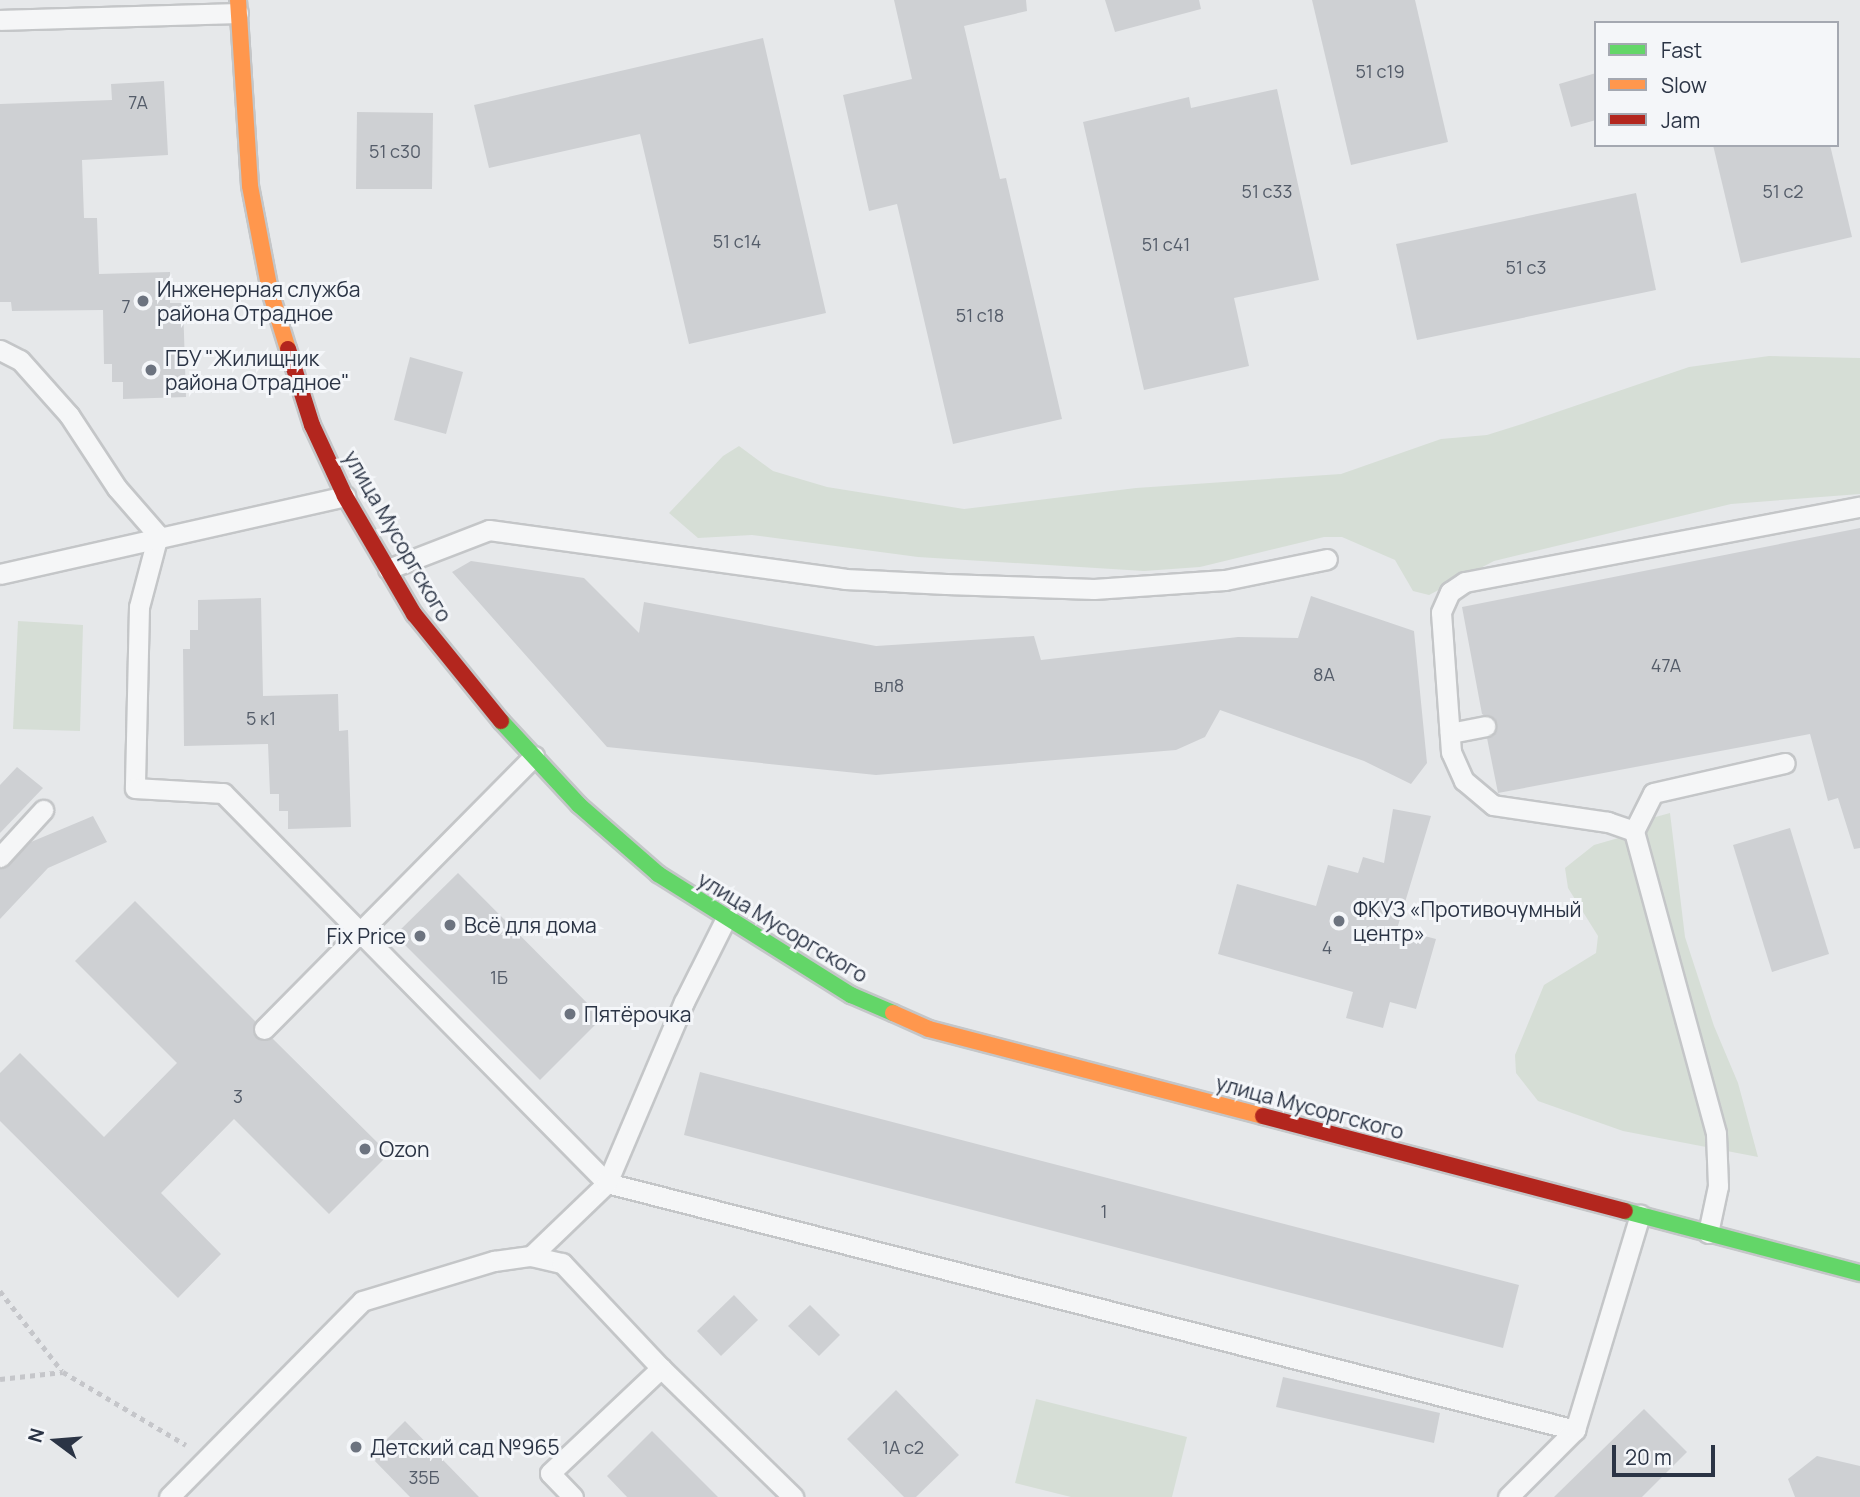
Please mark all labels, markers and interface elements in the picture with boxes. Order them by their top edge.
legend [1594,21,1839,147]
text: Fast [1661,36,1702,64]
house number: 51 с19 [1355,60,1405,82]
text: Slow [1661,71,1707,99]
house number: 7А [128,91,148,113]
text: Jam [1661,106,1700,134]
house number: 51 с30 [369,140,421,162]
house number: 51 с33 [1242,180,1292,202]
house number: 51 с2 [1762,180,1804,202]
house number: 51 с14 [713,230,761,252]
house number: 51 с41 [1142,233,1190,255]
house number: 51 с3 [1506,256,1546,278]
place label: Инженерная служба района Отрадное [157,276,360,326]
marker: Инженерная служба района Отрадное [135,293,151,309]
house number: 7 [121,295,131,317]
house number: 51 с18 [956,304,1004,326]
place label: ГБУ "Жилищник района Отрадное" [165,345,350,395]
marker: ГБУ "Жилищник района Отрадное" [143,362,159,378]
street label: улица Мусоргского [339,446,457,626]
house number: 47А [1651,654,1681,676]
house number: 8А [1313,663,1335,685]
house number: вл8 [874,674,904,696]
house number: 5 к1 [246,707,276,729]
street label: улица Мусоргского [693,866,873,988]
place label: ФКУЗ «Противочумный центр» [1353,896,1581,946]
place label: Всё для дома [464,912,597,938]
marker: ФКУЗ «Противочумный центр» [1331,913,1347,929]
marker: Всё для дома [442,917,458,933]
place label: Fix Price [327,923,406,949]
marker: Fix Price [412,928,428,944]
house number: 4 [1322,936,1332,958]
house number: 1Б [490,966,508,988]
place label: Пятёрочка [584,1001,691,1027]
marker: Пятёрочка [562,1006,578,1022]
street label: улица Мусоргского [1213,1070,1407,1144]
house number: 3 [233,1085,243,1107]
place label: Ozon [379,1136,429,1162]
marker: Ozon [357,1141,373,1157]
house number: 1 [1100,1200,1108,1222]
north arrow [21,1406,91,1476]
text: N [21,1425,50,1445]
scale bar [1615,1430,1718,1474]
place label: Детский сад №965 [370,1434,560,1460]
house number: 1А с2 [882,1436,924,1458]
marker: Детский сад №965 [348,1439,364,1455]
text: 20 m [1625,1443,1672,1471]
house number: 35Б [408,1466,440,1488]

